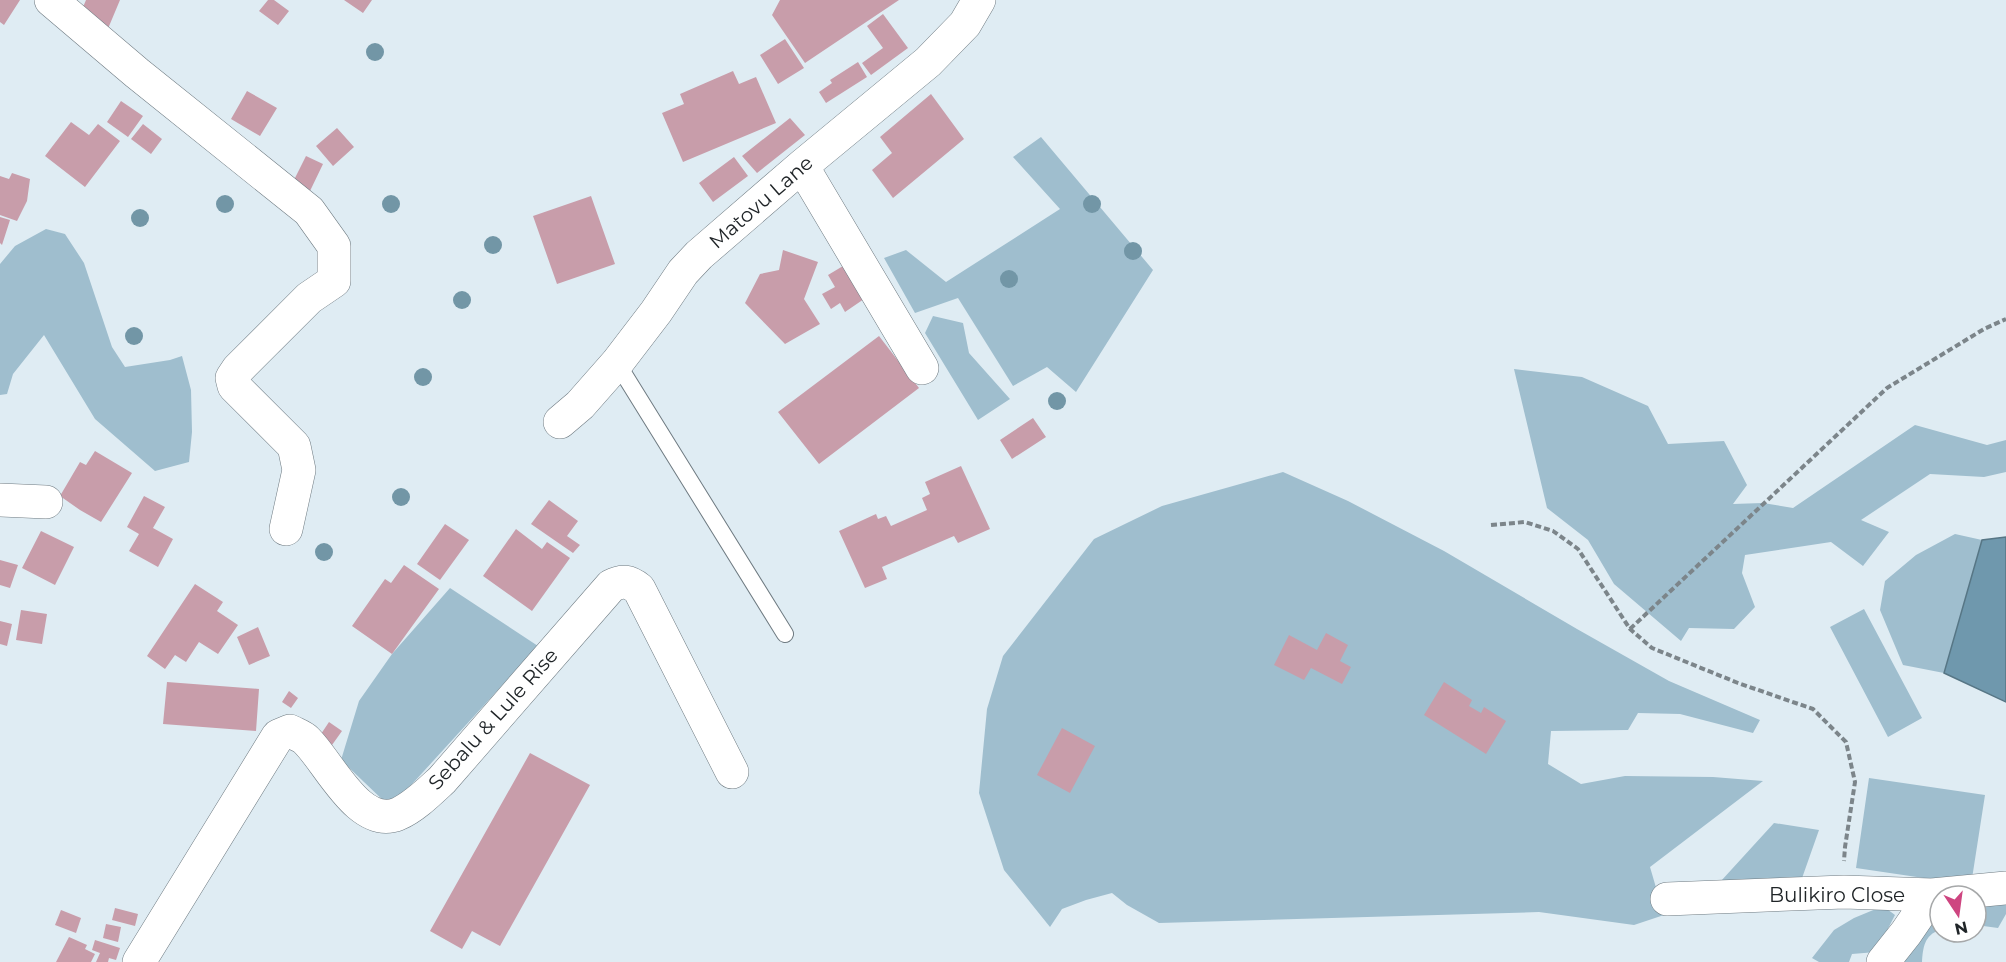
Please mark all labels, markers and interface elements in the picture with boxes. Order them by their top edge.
street label: Matovu Lane [704,150,818,254]
street label: Sebalu & Lule Rise [423,643,563,795]
street label: Bulikiro Close [1769,883,1905,907]
north arrow [1928,884,1988,944]
text: N [1953,917,1970,939]

